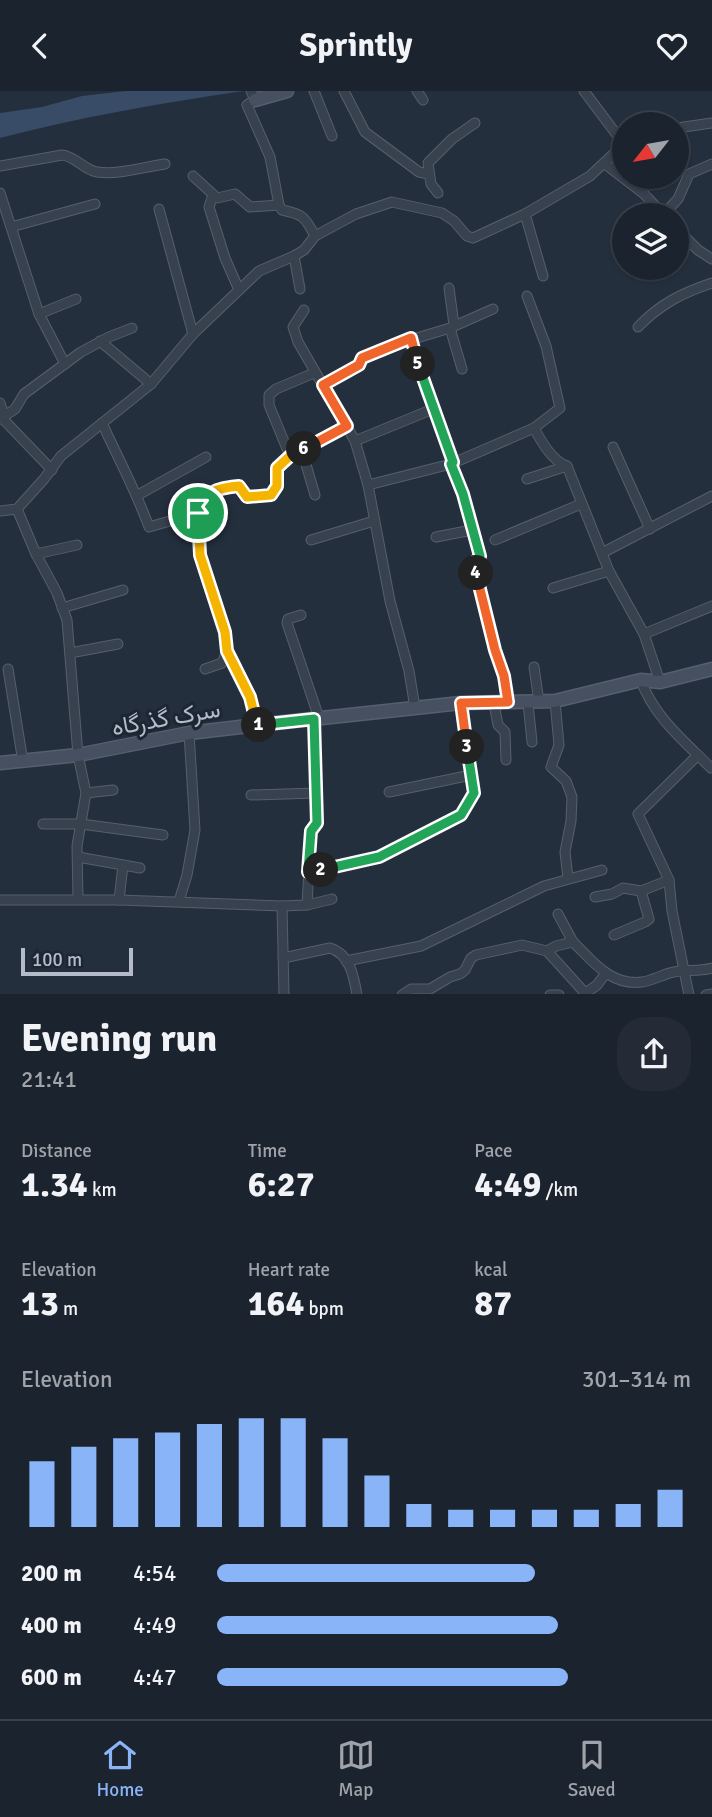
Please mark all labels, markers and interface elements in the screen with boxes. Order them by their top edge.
text: Sprintly [300,26,412,65]
icon: back [21,27,59,65]
icon: heart [653,27,691,65]
north arrow [612,112,690,189]
map controls [612,112,689,280]
button: layers [612,203,689,280]
pin: 5 [400,347,436,381]
text: 5 [412,351,423,375]
pin: 6 [286,431,322,467]
text: 6 [298,436,309,460]
pin [168,483,228,543]
icon: arrive [179,494,217,532]
pin: 4 [458,555,494,591]
text: 4 [470,560,481,584]
street label: سرک گذرگاه [109,694,223,742]
pin: 1 [242,707,276,743]
text: 1 [253,712,264,736]
pin: 3 [449,729,484,765]
text: 3 [461,734,472,758]
pin: 2 [304,853,338,887]
text: 2 [315,857,326,881]
scale bar [21,945,133,977]
text: 100 m [32,948,82,972]
text: Evening run [21,1015,217,1062]
button: share [617,1017,691,1091]
text: 21:41 [21,1065,77,1094]
text: Distance [21,1139,92,1163]
text: Time [248,1139,287,1163]
text: Pace [474,1139,513,1163]
text: 1.34 [21,1163,88,1206]
text: 6:27 [248,1163,315,1206]
text: 4:49 [474,1163,541,1206]
text: km [88,1178,117,1202]
text: /km [541,1178,578,1202]
text: Elevation [21,1258,97,1282]
text: Heart rate [248,1258,330,1282]
text: kcal [474,1258,508,1282]
text: 13 [21,1282,59,1325]
text: 164 [248,1282,304,1325]
text: 87 [474,1282,512,1325]
text: m [59,1297,78,1321]
text: bpm [304,1297,344,1321]
text: Elevation [21,1365,113,1394]
text: 301–314 m [582,1365,691,1394]
text: 200 m [21,1559,82,1588]
text: 4:54 [133,1559,176,1588]
text: 400 m [21,1611,82,1640]
text: 4:49 [133,1611,176,1640]
text: 600 m [21,1663,82,1692]
text: 4:47 [133,1663,176,1692]
tab: Home [96,1736,144,1802]
tab: Map [337,1736,375,1802]
tab: Saved [568,1736,616,1802]

